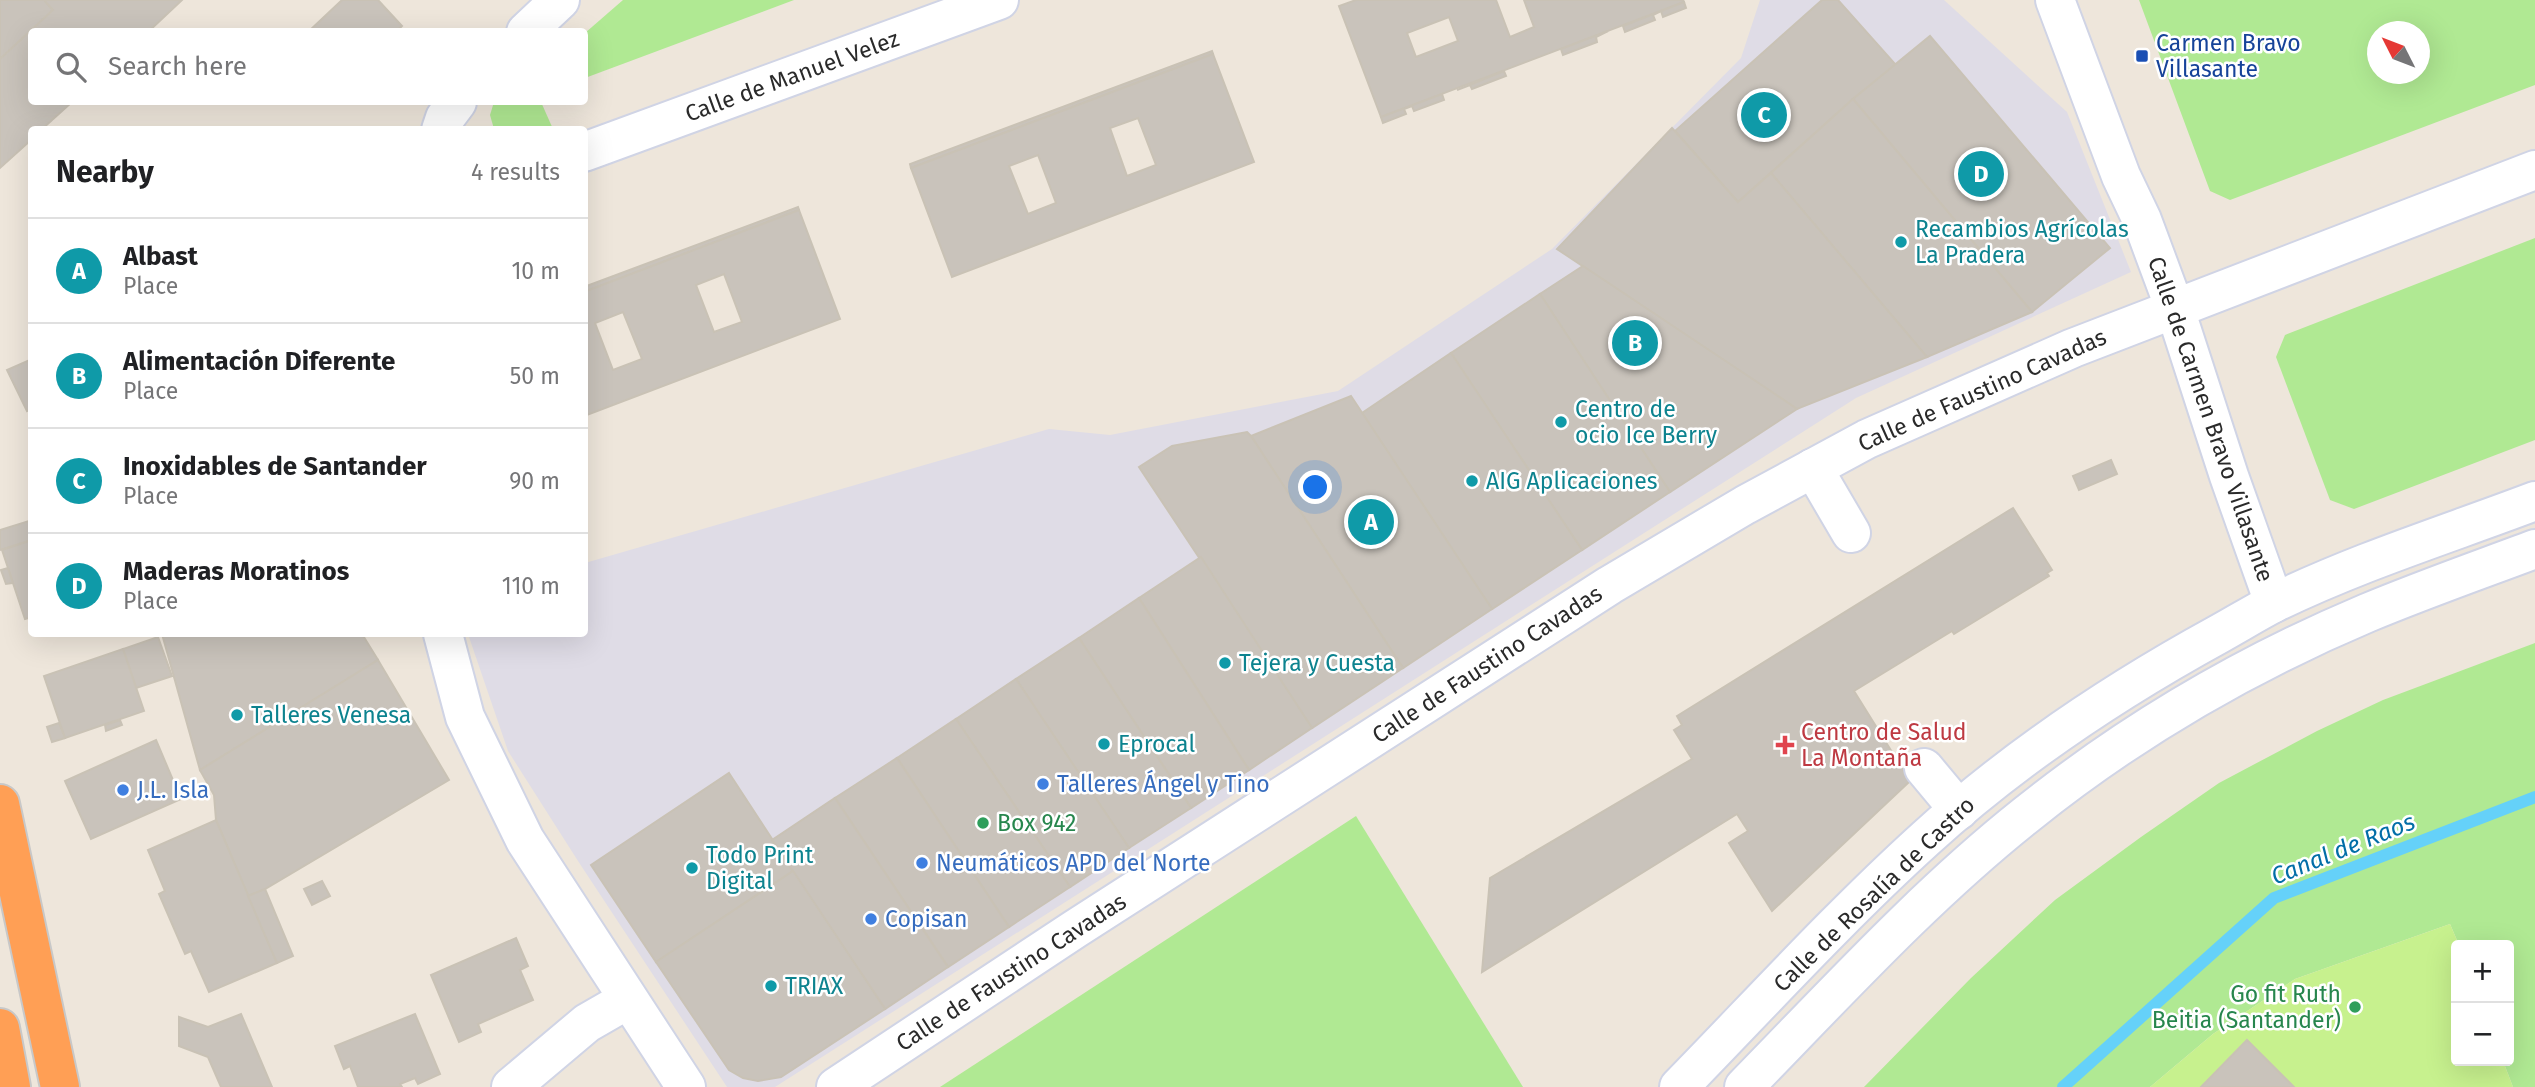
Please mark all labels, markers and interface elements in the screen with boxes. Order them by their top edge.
north arrow [2367,21,2430,84]
street label: Calle de Manuel Velez [681,24,903,128]
search box [28,28,588,105]
place label: Carmen Bravo Villasante [2156,29,2301,83]
icon: search [52,48,90,86]
marker: Carmen Bravo Villasante [2134,48,2150,64]
text: Search here [108,51,247,82]
pin: C [1741,89,1787,141]
pin: D [1958,148,2004,200]
text: Nearby [56,154,154,190]
text: 4 results [471,158,560,186]
place label: Recambios Agrícolas La Pradera [1915,215,2129,269]
marker: Recambios Agrícolas La Pradera [1893,234,1909,250]
text: Albast [123,241,198,272]
street label: Calle de Carmen Bravo Villasante [2142,253,2280,585]
text: A [72,257,86,285]
text: 10 m [511,257,560,285]
text: Place [123,272,178,300]
pin: B [1612,317,1658,369]
street label: Calle de Faustino Cavadas [1854,323,2110,457]
text: Alimentación Diferente [123,346,395,377]
text: B [72,362,86,390]
text: 50 m [510,362,560,390]
text: Place [123,377,178,405]
place label: Centro de ocio Ice Berry [1575,395,1718,449]
marker: Centro de ocio Ice Berry [1553,414,1569,430]
text: Inoxidables de Santander [123,451,427,482]
text: C [72,467,86,495]
text: 90 m [509,467,560,495]
place label: AIG Aplicaciones [1486,467,1658,495]
your location [1298,470,1332,504]
marker: AIG Aplicaciones [1464,473,1480,489]
text: Place [123,482,178,510]
pin: A [1348,496,1394,548]
text: Maderas Moratinos [123,556,349,587]
text: D [72,572,86,600]
text: 110 m [502,572,560,600]
street label: Calle de Faustino Cavadas [1367,579,1607,749]
text: Place [123,587,178,615]
place label: Tejera y Cuesta [1239,649,1395,677]
marker: Tejera y Cuesta [1217,655,1233,671]
place label: Talleres Venesa [251,701,411,729]
marker: Talleres Venesa [229,707,245,723]
place label: Centro de Salud La Montaña [1801,718,1967,772]
place label: Eprocal [1118,730,1195,758]
marker: Centro de Salud La Montaña [1775,735,1795,755]
marker: Eprocal [1096,736,1112,752]
place label: Talleres Ángel y Tino [1057,769,1270,798]
place label: J.L. Isla [137,776,209,804]
marker: Talleres Ángel y Tino [1035,776,1051,792]
marker: J.L. Isla [115,782,131,798]
street label: Calle de Rosalía de Castro [1768,791,1980,997]
water label: Canal de Raos [2267,807,2419,891]
place label: Box 942 [997,809,1076,837]
marker: Box 942 [975,815,991,831]
place label: Todo Print Digital [706,841,814,895]
place label: Neumáticos APD del Norte [936,849,1211,877]
marker: Neumáticos APD del Norte [914,855,930,871]
marker: Todo Print Digital [684,860,700,876]
street label: Calle de Faustino Cavadas [891,887,1131,1057]
place label: Copisan [885,905,968,933]
marker: Copisan [863,911,879,927]
map controls [2451,940,2514,1066]
button: + [2451,940,2514,1003]
place label: TRIAX [785,972,844,1000]
marker: TRIAX [763,978,779,994]
place label: Go fit Ruth Beitia (Santander) [2152,980,2341,1034]
marker: Go fit Ruth Beitia (Santander) [2347,999,2363,1015]
button: − [2451,1003,2514,1066]

